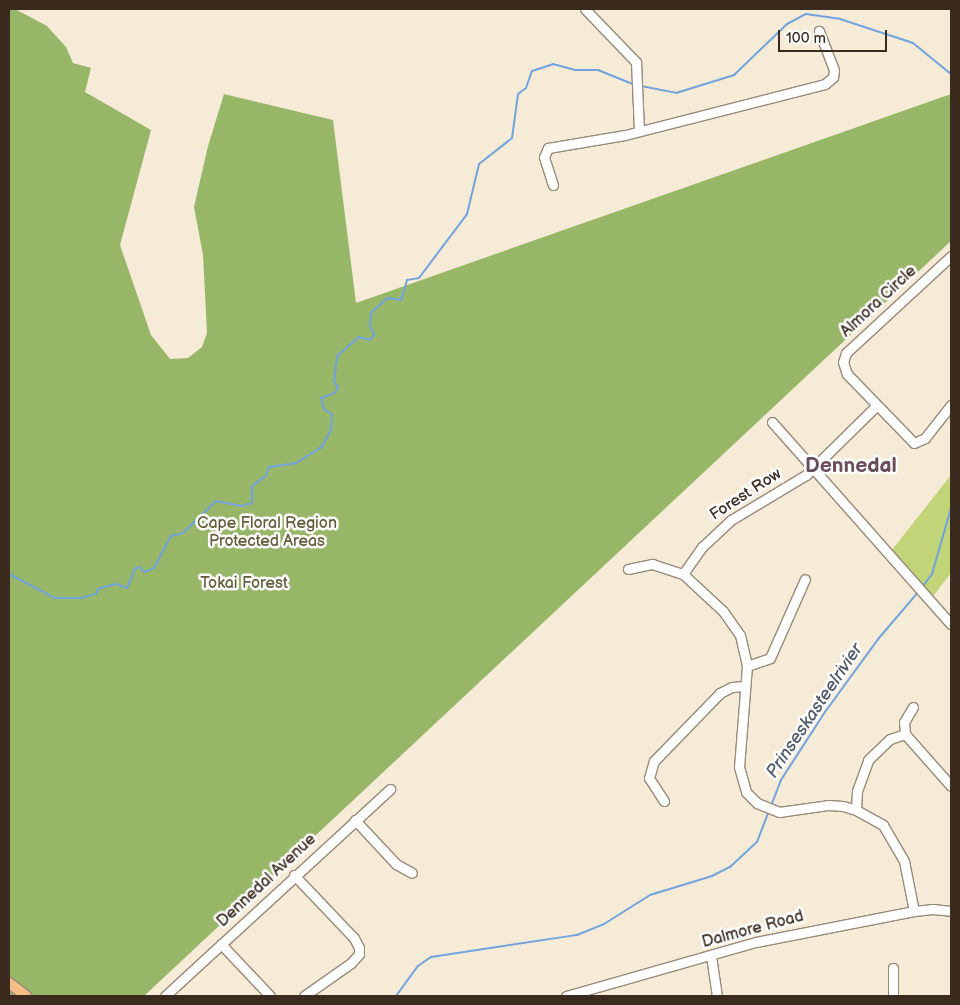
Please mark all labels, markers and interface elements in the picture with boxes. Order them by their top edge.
scale bar [780,20,889,52]
text: 100 m [786,29,826,48]
street label: Almora Circle [837,262,921,342]
district label: Dennedal [805,453,897,479]
street label: Forest Row [707,465,785,525]
park label: Cape Floral Region Protected Areas [197,514,337,552]
park label: Tokai Forest [200,574,288,594]
water label: Prinseskasteelrivier [762,640,868,782]
street label: Dennedal Avenue [214,830,320,932]
street label: Dalmore Road [700,907,806,953]

